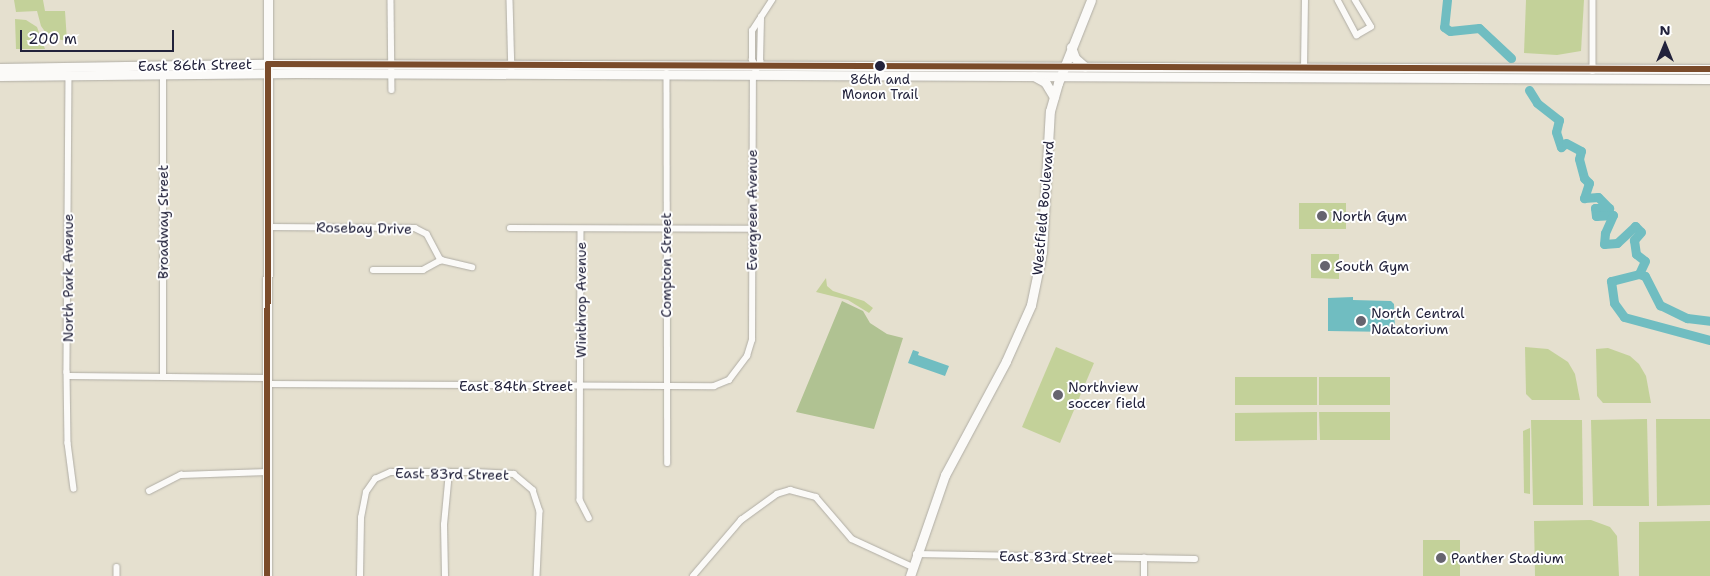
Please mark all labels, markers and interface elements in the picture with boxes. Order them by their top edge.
scale bar [22,20,176,52]
north arrow [1640,20,1690,70]
text: N [1659,21,1671,39]
text: 200 m [28,29,77,49]
street label: East 86th Street [138,56,252,74]
marker: 86th and Monon Trail [875,61,885,71]
place label: 86th and Monon Trail [842,73,918,104]
street label: Westfield Boulevard [1029,140,1057,276]
street label: Evergreen Avenue [744,149,760,271]
street label: Broadway Street [155,165,171,279]
place label: North Gym [1332,208,1407,224]
marker: North Gym [1316,210,1328,222]
street label: Compton Street [658,212,674,318]
street label: North Park Avenue [60,214,76,342]
street label: Rosebay Drive [316,219,412,237]
street label: Winthrop Avenue [573,242,589,358]
place label: South Gym [1335,258,1409,274]
marker: South Gym [1319,260,1331,272]
place label: North Central Natatorium [1371,305,1465,338]
marker: North Central Natatorium [1355,315,1367,327]
street label: East 84th Street [459,378,573,394]
place label: Northview soccer field [1068,379,1146,412]
marker: Northview soccer field [1052,389,1064,401]
street label: East 83rd Street [395,465,509,483]
street label: East 83rd Street [999,548,1113,566]
place label: Panther Stadium [1451,550,1564,566]
marker: Panther Stadium [1435,552,1447,564]

